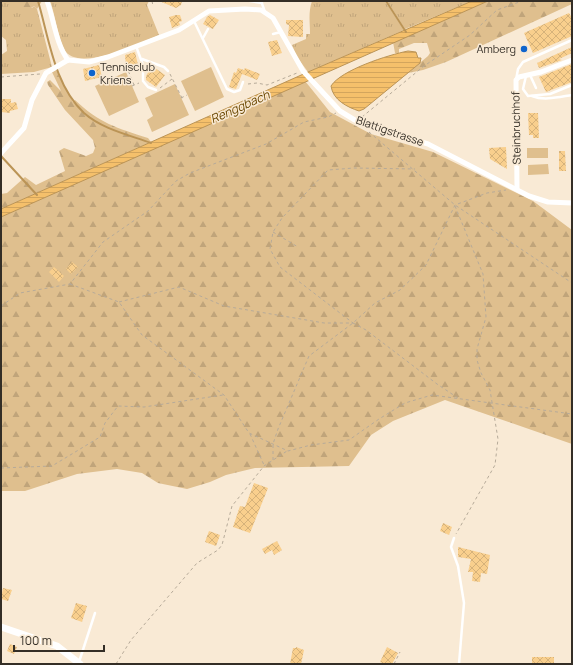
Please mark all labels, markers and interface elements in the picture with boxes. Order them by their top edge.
place label: Amberg [477,41,516,56]
marker: Amberg [519,44,529,54]
place label: Tennisclub Kriens [100,59,155,87]
marker: Tennisclub Kriens [87,68,97,78]
water label: Renggbach [207,86,273,127]
street label: Steinbruchhof [507,91,524,165]
street label: Blattigstrasse [354,112,427,149]
scale bar [14,627,104,653]
text: 100 m [20,632,52,649]

